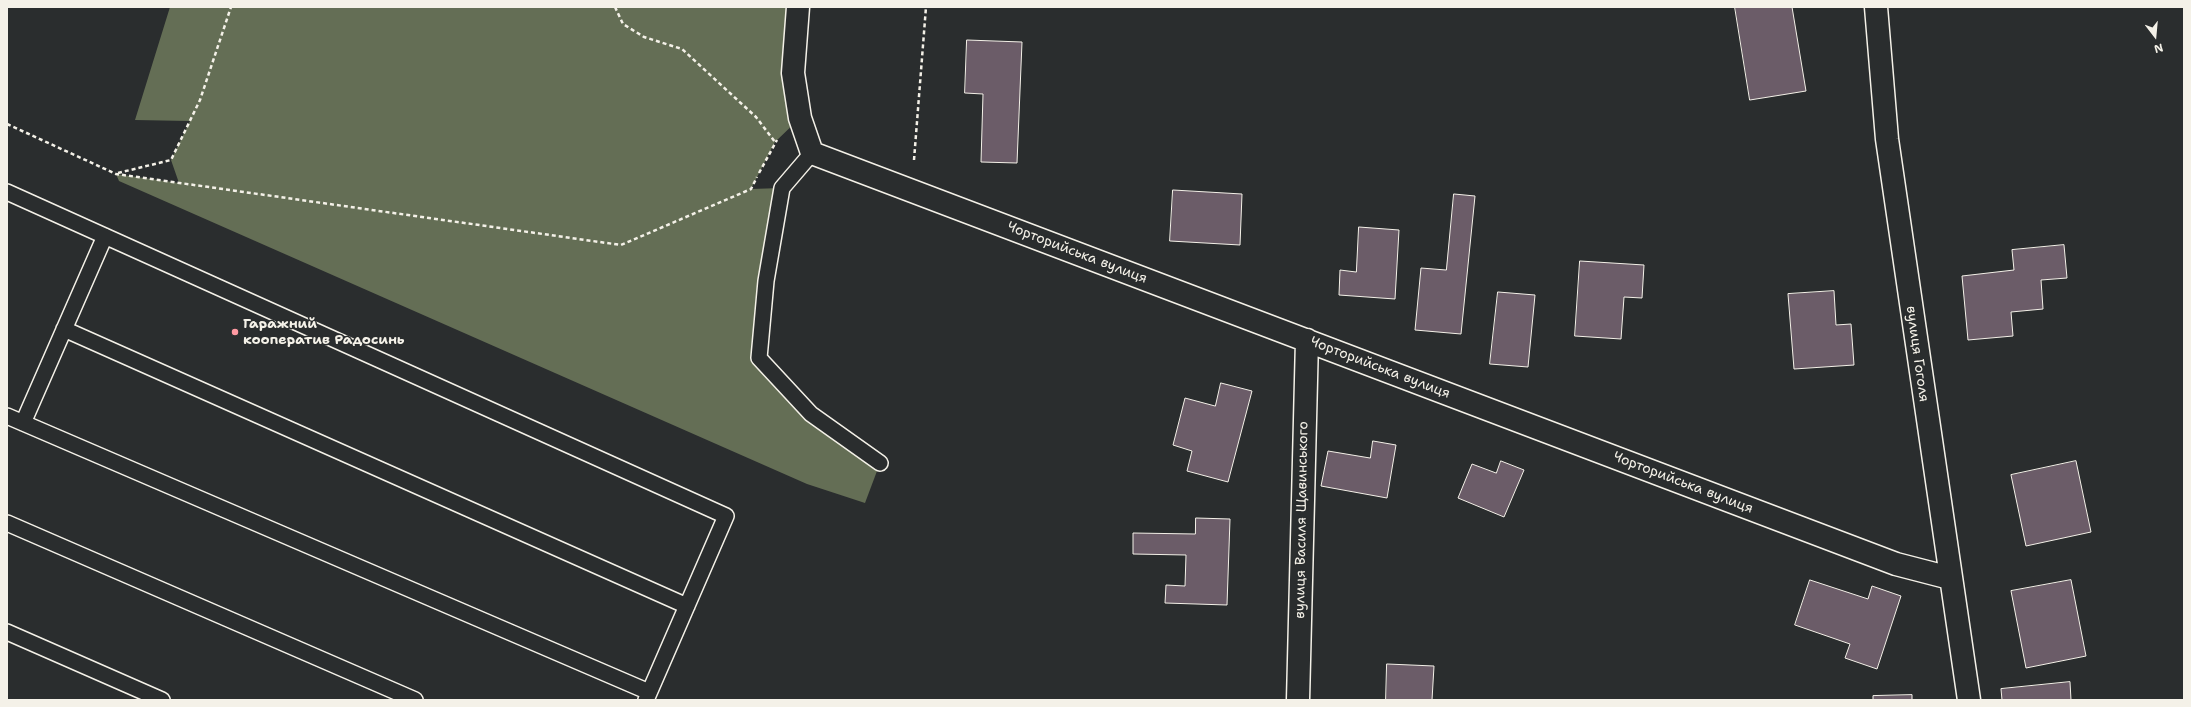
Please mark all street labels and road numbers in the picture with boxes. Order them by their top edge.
street label: Чорторийська вулиця [1005,219,1149,287]
street label: вулиця Гоголя [1902,305,1932,403]
street label: Чорторийська вулиця [1308,334,1452,402]
street label: вулиця Василя Щавинського [1292,421,1312,619]
street label: Чорторийська вулиця [1611,449,1755,517]

